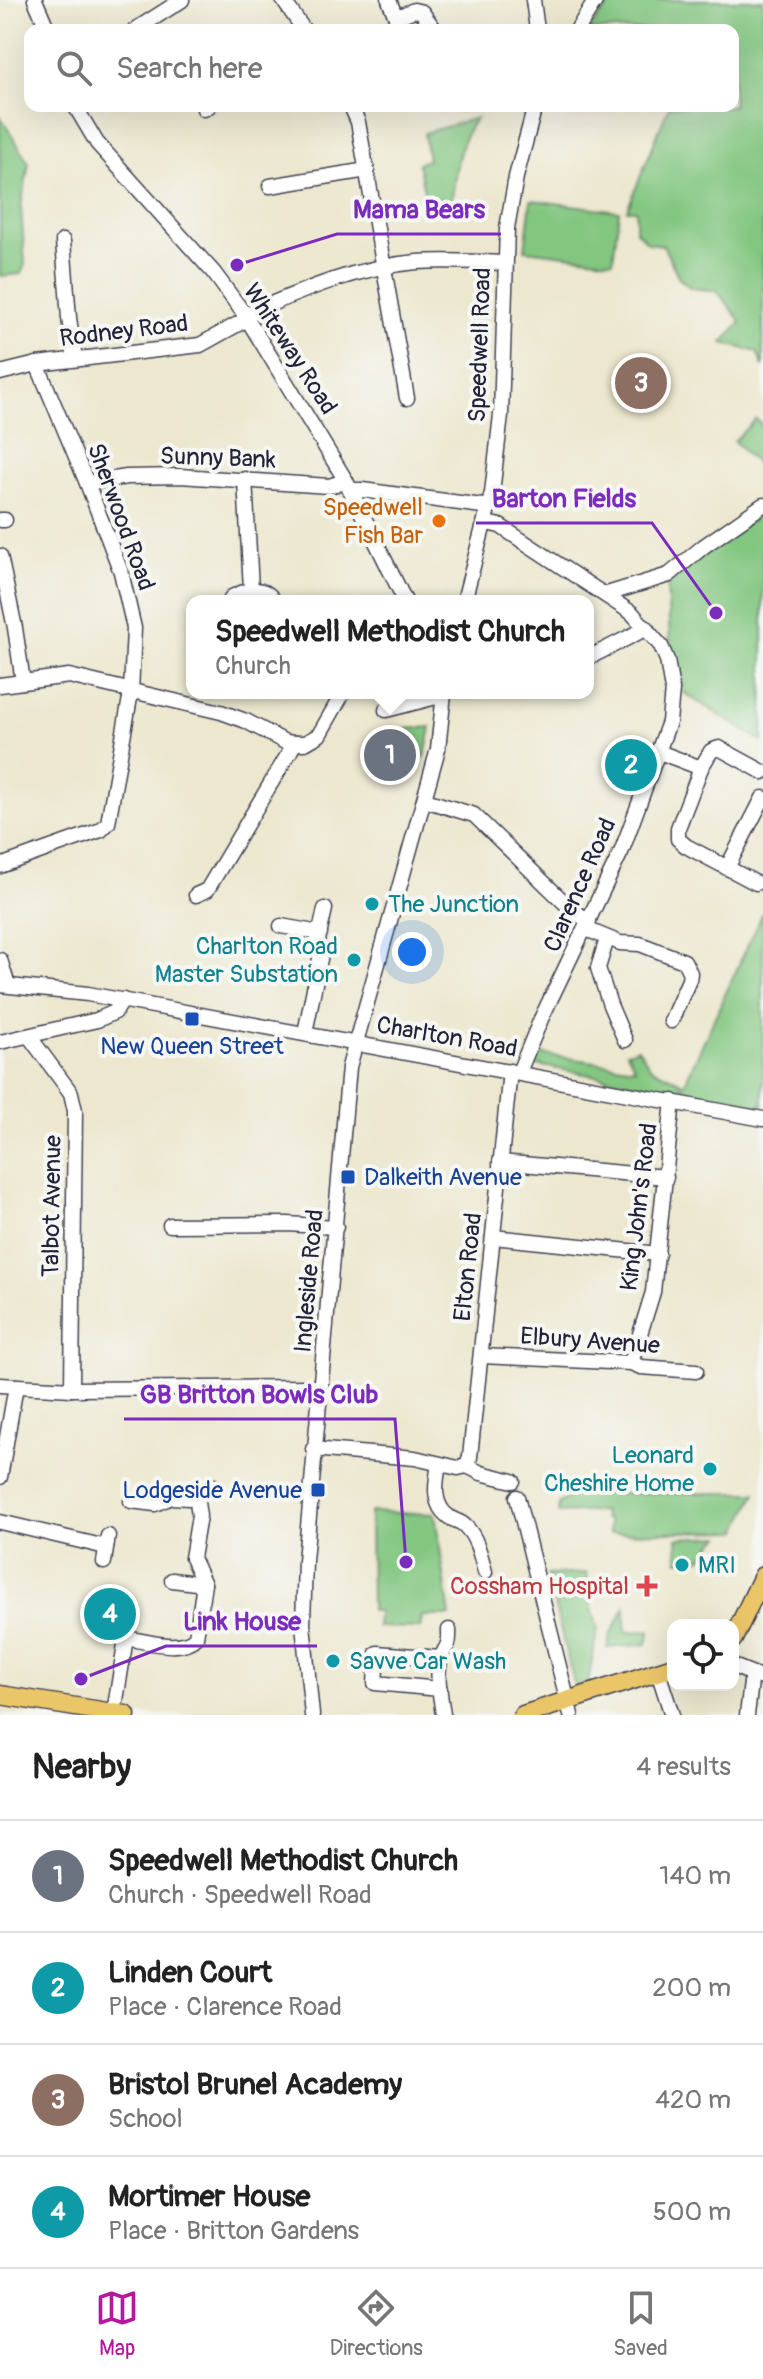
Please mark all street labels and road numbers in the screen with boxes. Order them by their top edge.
street label: Speedwell Road [463,267,497,423]
street label: Whiteway Road [237,278,343,420]
street label: Rodney Road [58,309,190,353]
street label: Sherwood Road [81,440,161,594]
street label: Sunny Bank [160,441,276,475]
street label: Clarence Road [538,813,622,957]
street label: Charlton Road [374,1010,520,1064]
street label: King John's Road [614,1121,664,1293]
street label: Talbot Avenue [36,1135,68,1277]
street label: Ingleside Road [288,1208,330,1354]
street label: Elton Road [448,1211,488,1323]
street label: Elbury Avenue [519,1322,661,1360]

